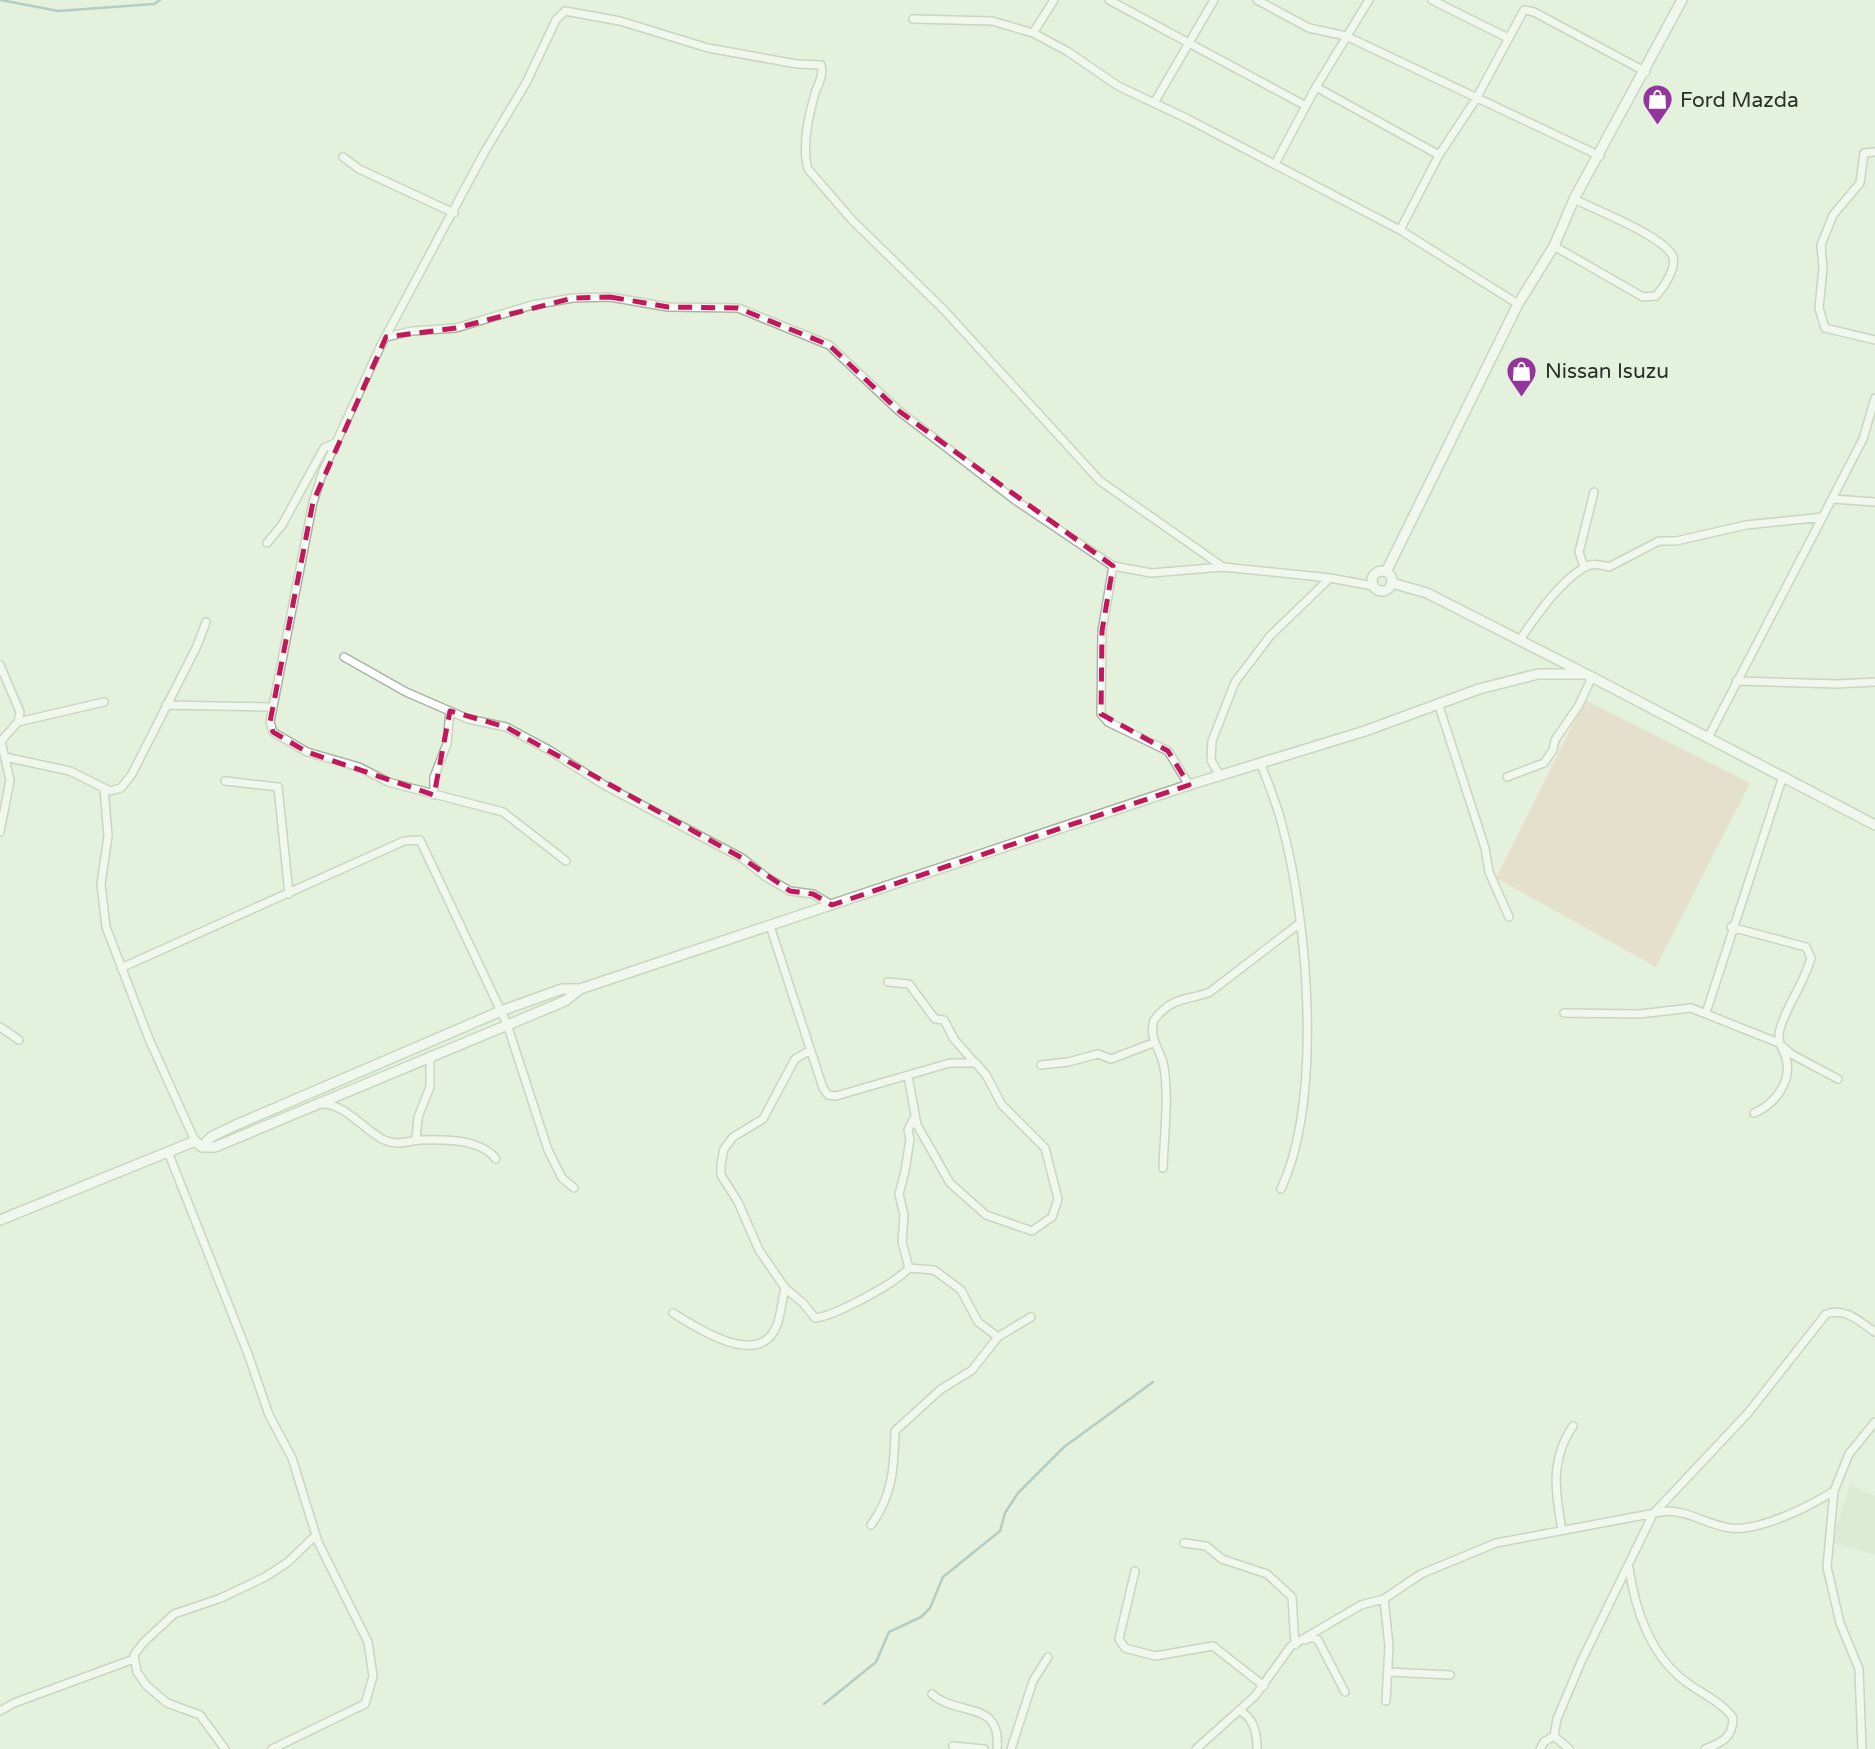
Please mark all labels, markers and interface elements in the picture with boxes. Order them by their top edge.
shop icon: Ford Mazda [1640,83,1674,127]
place label: Ford Mazda [1680,88,1799,113]
shop icon: Nissan Isuzu [1505,354,1539,398]
place label: Nissan Isuzu [1545,359,1669,384]

